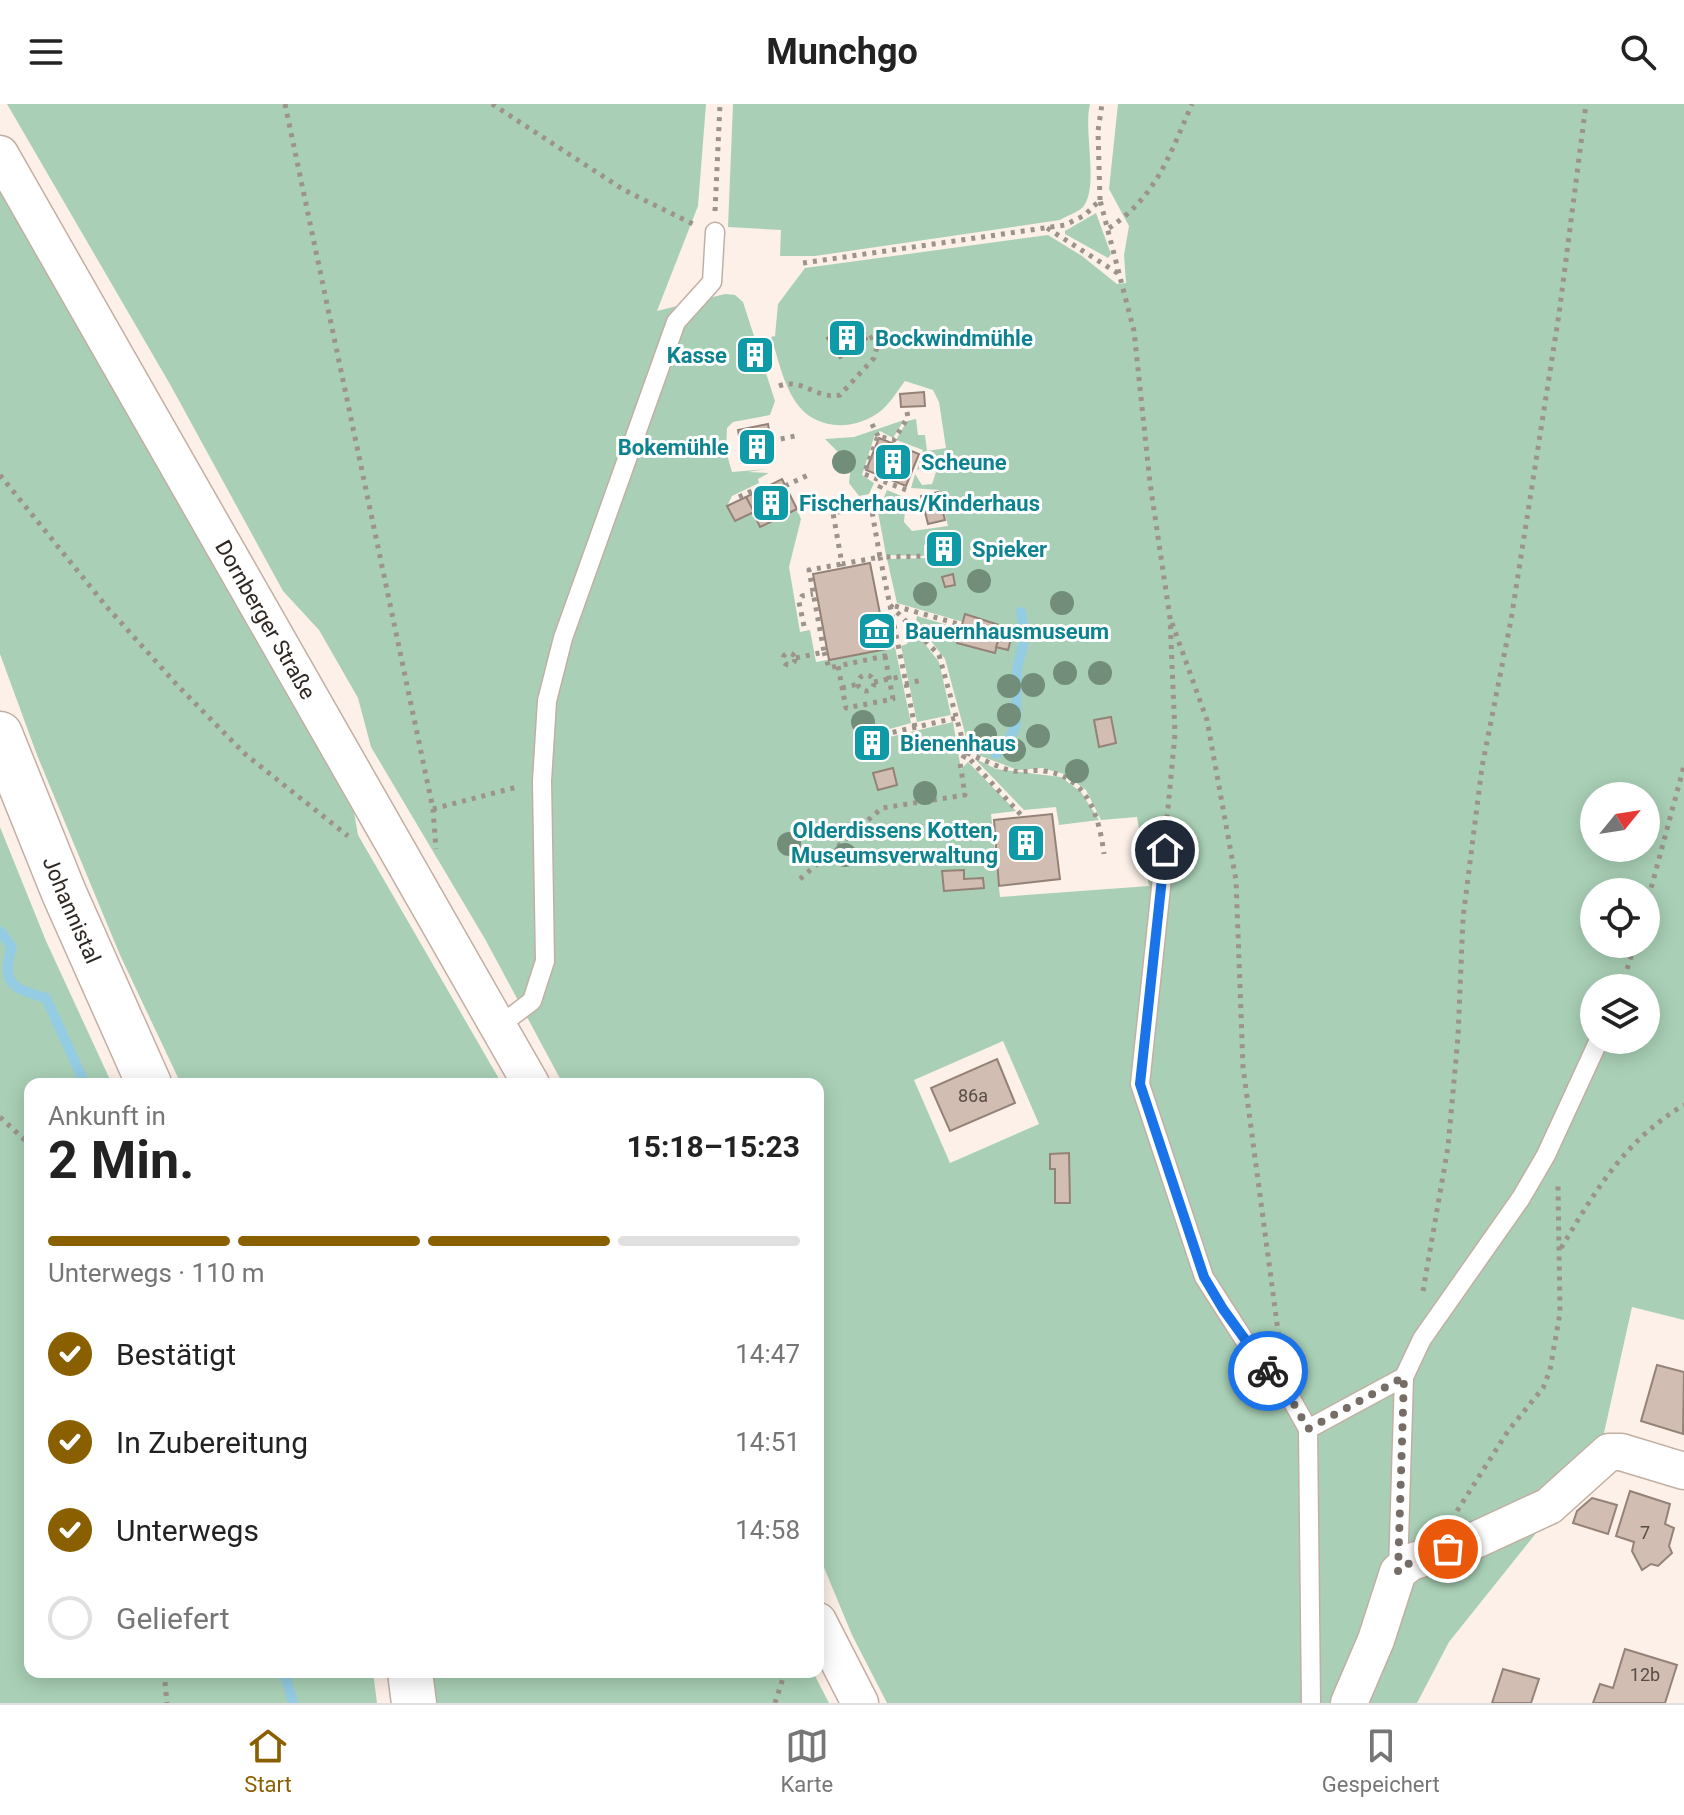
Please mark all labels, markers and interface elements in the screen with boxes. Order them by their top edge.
icon: menu [24,30,68,74]
icon: search [1616,30,1660,74]
text: Munchgo [766,31,918,73]
building icon: Bockwindmühle [826,317,868,359]
place label: Bockwindmühle [875,326,1033,351]
building icon: Kasse [734,334,776,376]
place label: Kasse [667,343,727,368]
building icon: Bokemühle [736,426,778,468]
place label: Bokemühle [618,435,729,460]
building icon: Scheune [872,441,914,483]
place label: Scheune [921,450,1007,475]
building icon: Fischerhaus/Kinderhaus [750,482,792,524]
place label: Fischerhaus/Kinderhaus [799,491,1040,516]
building icon: Spieker [923,528,965,570]
street label: Dornberger Straße [211,536,321,703]
place label: Spieker [972,537,1047,562]
museum icon: Bauernhausmuseum [856,610,898,652]
place label: Bauernhausmuseum [905,619,1109,644]
building icon: Bienenhaus [851,722,893,764]
place label: Bienenhaus [900,731,1016,756]
north arrow [1580,782,1660,862]
map controls [1580,782,1660,1054]
pin [1131,816,1199,884]
place label: Olderdissens Kotten, Museumsverwaltung [791,818,998,868]
building icon: Olderdissens Kotten, Museumsverwaltung [1005,822,1047,864]
icon: home [1143,828,1187,872]
street label: Johannistal [38,853,106,967]
button: locate [1580,878,1660,958]
button: layers [1580,974,1660,1054]
house number: 86a [958,1085,988,1106]
text: Ankunft in [48,1101,166,1131]
text: 15:18–15:23 [626,1129,800,1164]
text: 2 Min. [48,1130,194,1191]
text: Unterwegs · 110 m [48,1258,265,1288]
courier [1228,1331,1308,1411]
icon: check [48,1332,92,1376]
text: Bestätigt [116,1337,236,1372]
text: 14:47 [735,1339,800,1369]
icon: bike [1246,1349,1290,1393]
icon: check [48,1420,92,1464]
text: In Zubereitung [116,1425,308,1460]
text: 14:51 [735,1427,800,1457]
icon: check [48,1508,92,1552]
text: Unterwegs [116,1513,259,1548]
text: 14:58 [735,1515,800,1545]
pin [1414,1515,1482,1583]
house number: 7 [1640,1522,1650,1543]
icon: bag [1426,1527,1470,1571]
text: Geliefert [116,1601,230,1636]
house number: 12b [1630,1664,1660,1685]
tab: Start [244,1724,292,1797]
tab: Karte [780,1724,833,1797]
tab: Gespeichert [1322,1724,1440,1797]

